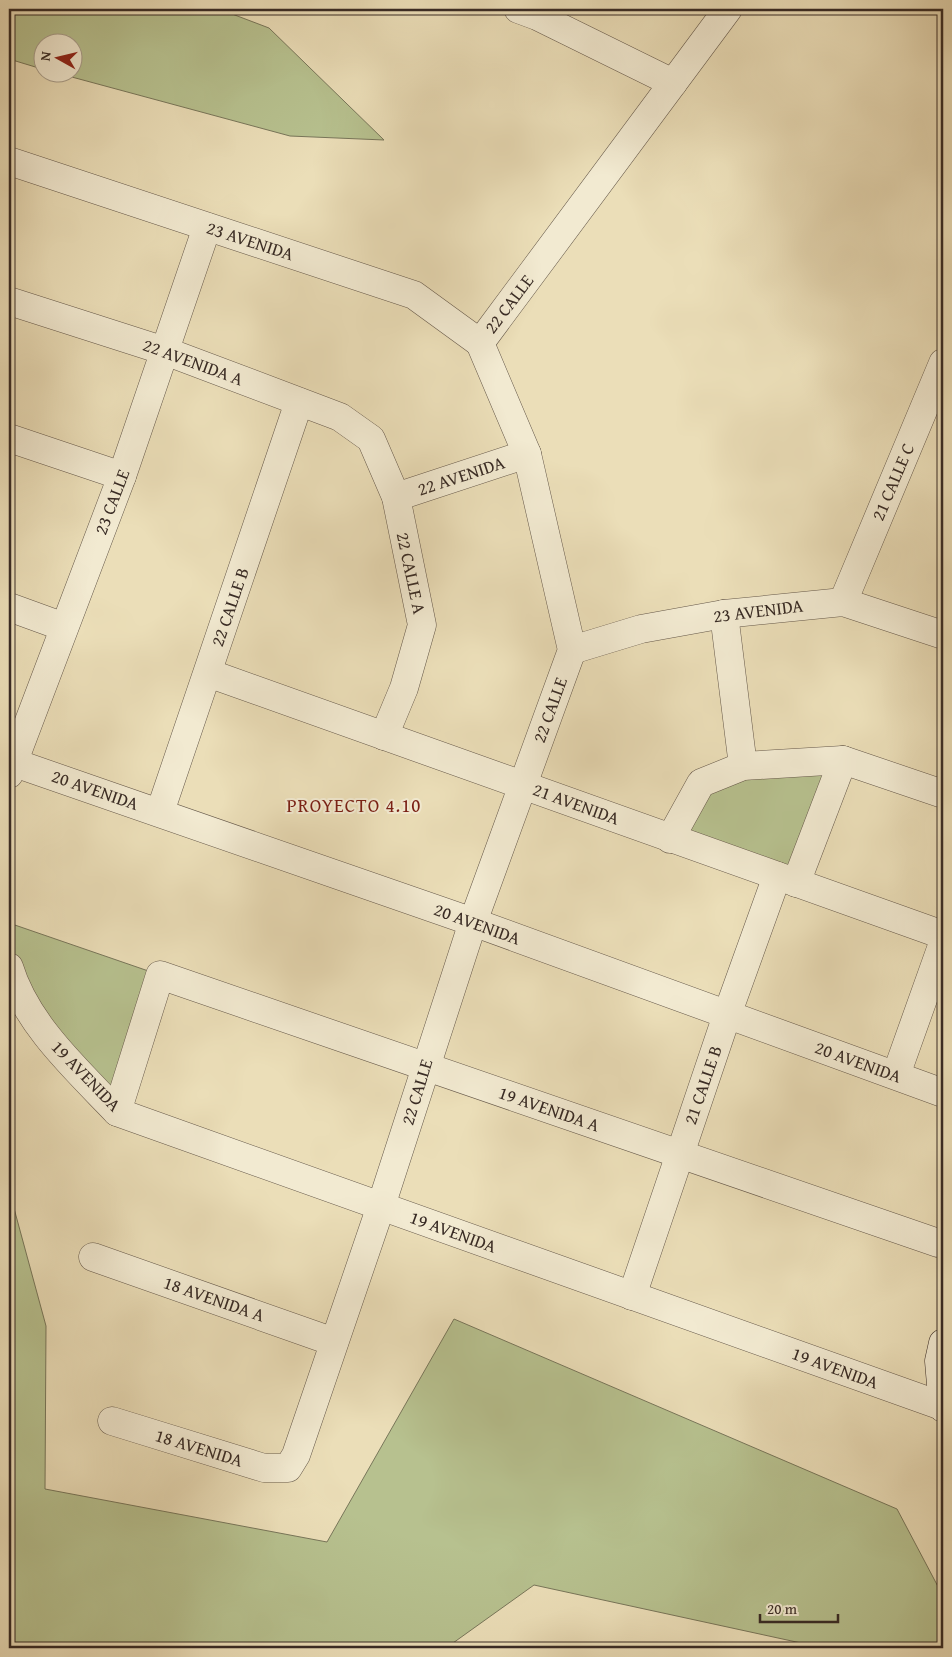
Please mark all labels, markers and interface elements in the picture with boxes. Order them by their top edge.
north arrow [32,32,82,82]
text: N [35,50,56,62]
street label: 23 AVENIDA [203,214,297,267]
street label: 22 CALLE [477,268,540,339]
street label: 22 AVENIDA A [139,331,247,392]
street label: 21 CALLE C [864,439,921,525]
street label: 22 AVENIDA [414,449,508,502]
street label: 23 CALLE [87,465,136,538]
street label: 22 CALLE A [390,529,433,616]
street label: 22 CALLE B [203,564,256,650]
street label: 23 AVENIDA [711,592,804,629]
street label: 22 CALLE [525,673,574,746]
street label: 20 AVENIDA [48,762,142,817]
street label: 21 AVENIDA [529,775,623,832]
district label: PROYECTO 4.10 [287,791,421,819]
street label: 20 AVENIDA [430,895,524,952]
street label: 20 AVENIDA [811,1033,905,1090]
street label: 19 AVENIDA [45,1034,128,1118]
street label: 21 CALLE B [676,1042,729,1128]
street label: 22 CALLE [394,1055,439,1128]
street label: 19 AVENIDA A [495,1079,603,1138]
street label: 19 AVENIDA [406,1203,500,1260]
street label: 18 AVENIDA A [160,1269,268,1328]
street label: 19 AVENIDA [788,1339,882,1396]
street label: 18 AVENIDA [152,1421,246,1474]
scale bar [760,1592,837,1624]
text: 20 m [767,1598,798,1619]

